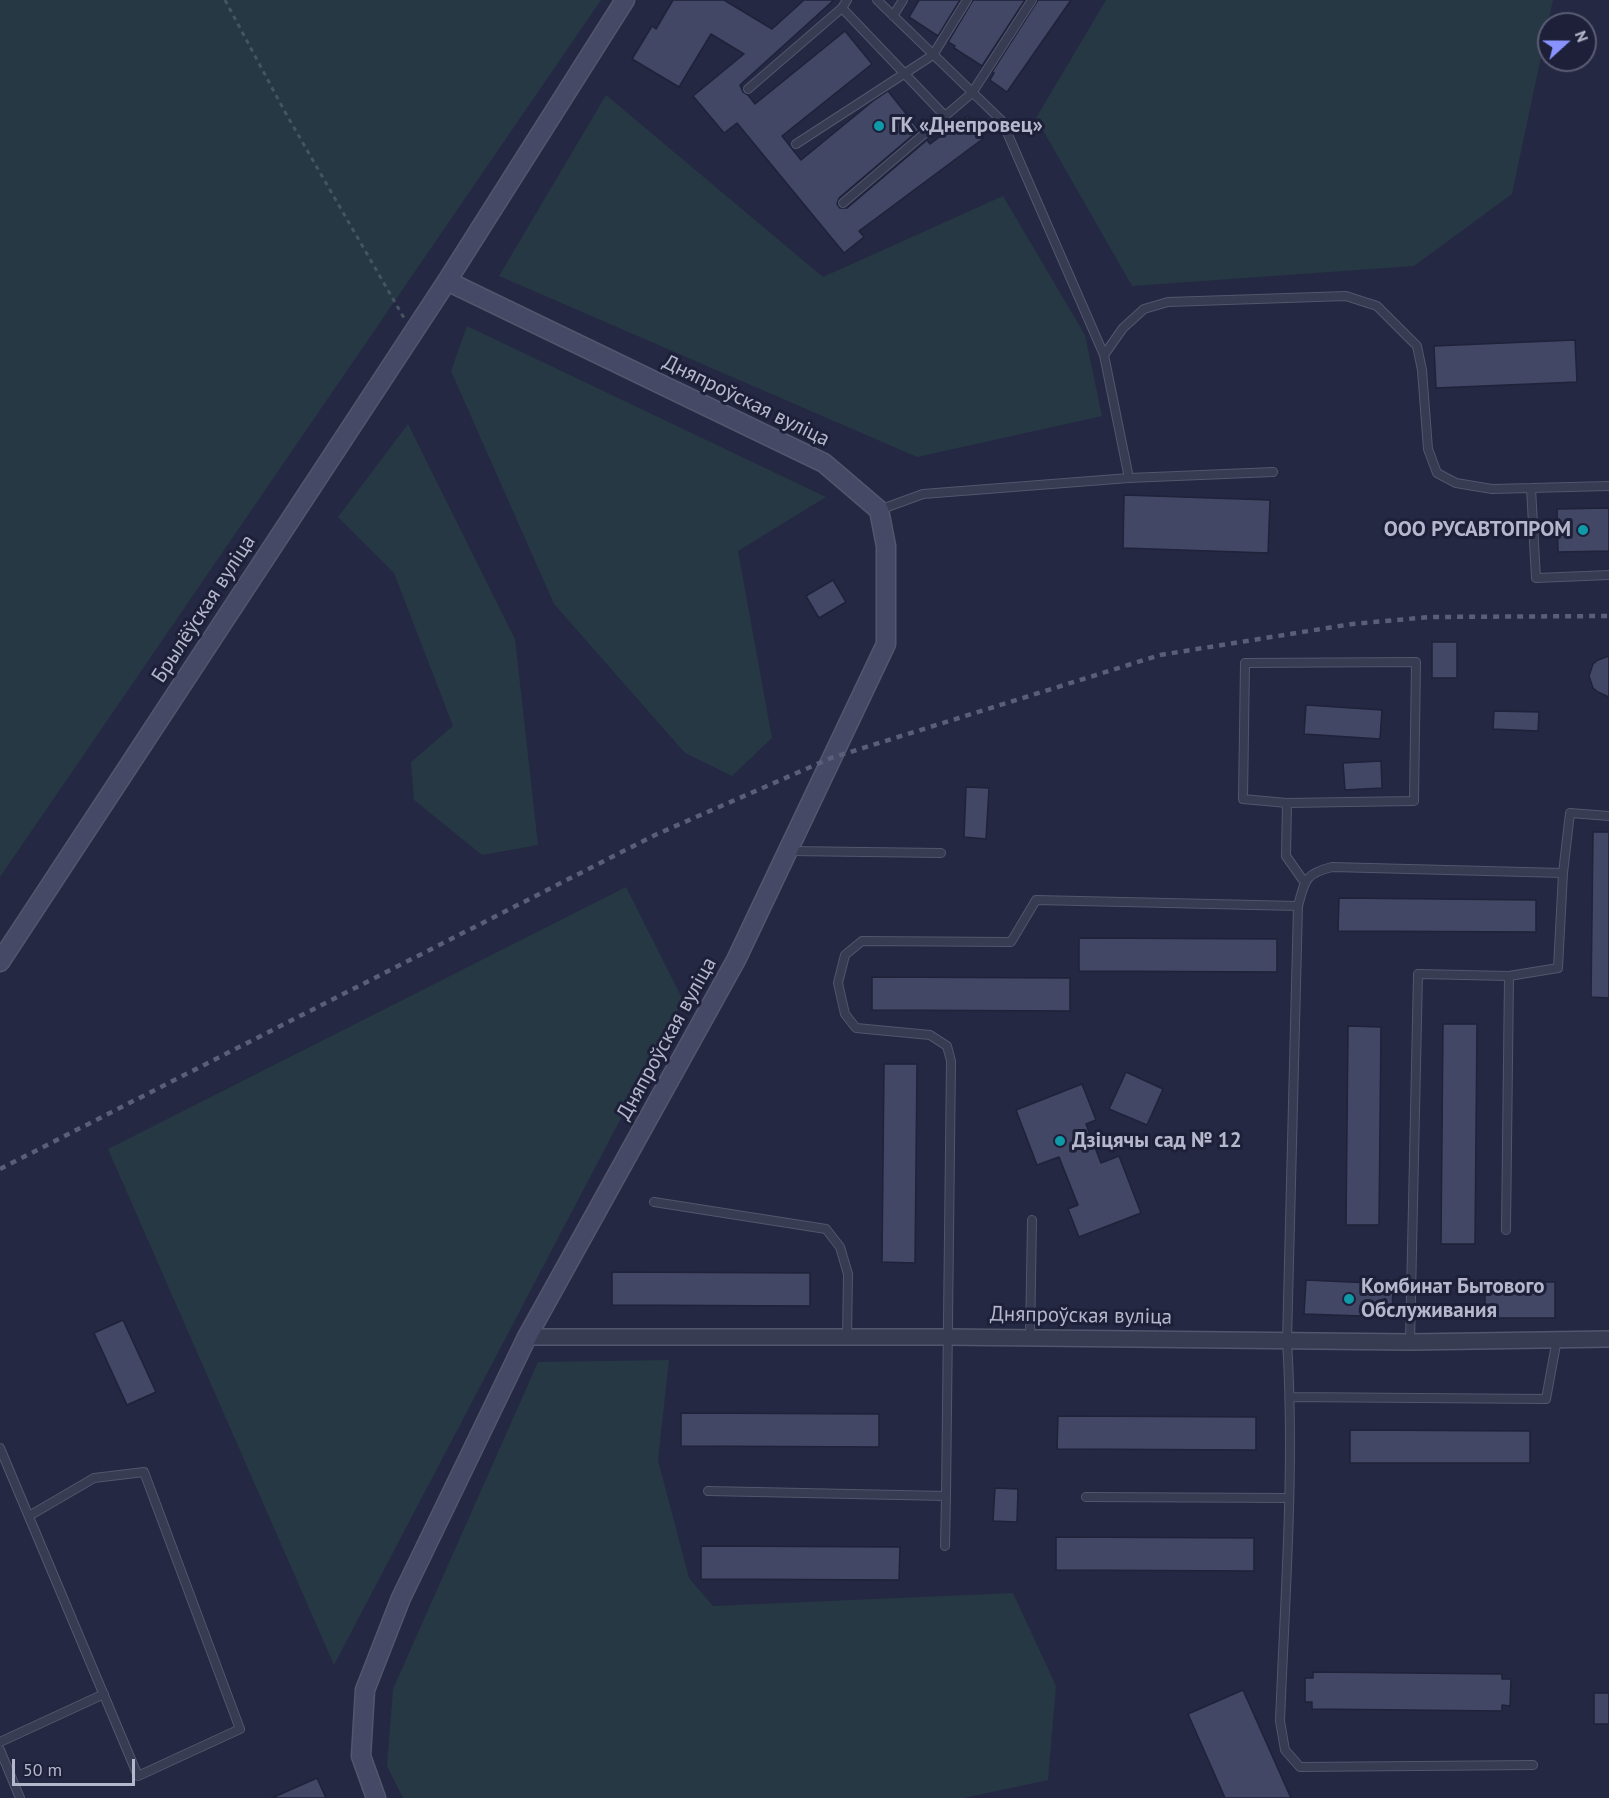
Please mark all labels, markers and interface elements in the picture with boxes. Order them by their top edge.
north arrow [1537,12,1597,72]
text: N [1571,28,1593,45]
place label: ГК «Днепровец» [891,113,1043,139]
marker: ГК «Днепровец» [872,119,886,133]
street label: Дняпроўская вуліца [659,350,833,452]
place label: ООО РУСАВТОПРОМ [1384,517,1571,543]
marker: ООО РУСАВТОПРОМ [1576,523,1590,537]
street label: Брылёўская вуліца [147,530,261,688]
street label: Дняпроўская вуліца [612,953,722,1125]
place label: Дзіцячы сад № 12 [1072,1128,1242,1154]
marker: Дзіцячы сад № 12 [1053,1134,1067,1148]
place label: Комбинат Бытового Обслуживания [1361,1274,1545,1324]
marker: Комбинат Бытового Обслуживания [1342,1292,1356,1306]
street label: Дняпроўская вуліца [990,1302,1172,1330]
scale bar [15,1747,138,1785]
text: 50 m [23,1758,62,1781]

